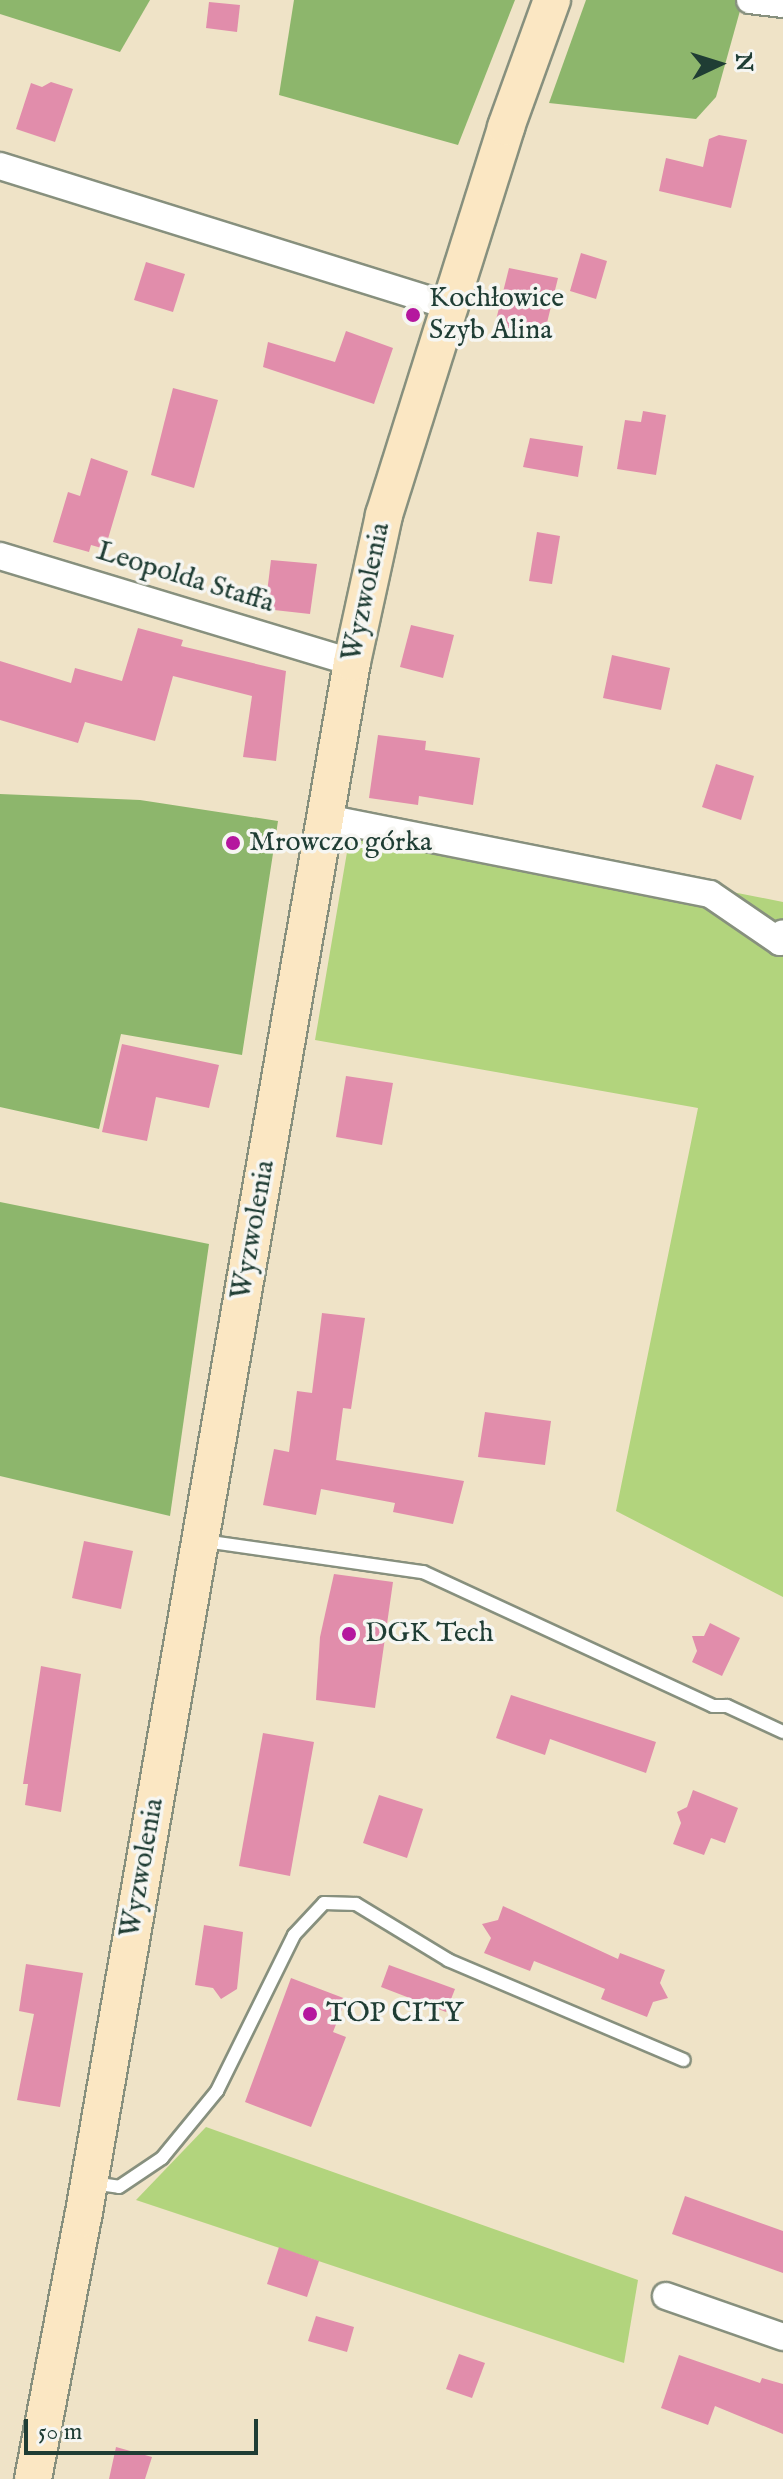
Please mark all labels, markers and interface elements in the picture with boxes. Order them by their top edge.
north arrow [679,24,759,104]
text: N [728,52,758,73]
place label: Kochłowice Szyb Alina [429,282,564,348]
marker: Kochłowice Szyb Alina [404,306,422,324]
street label: Wyzwolenia [336,519,398,665]
street label: Leopolda Staffa [92,535,278,621]
place label: Mrowczo górka [249,826,432,860]
marker: Mrowczo górka [224,834,242,852]
street label: Wyzwolenia [225,1158,283,1302]
place label: DGK Tech [365,1617,494,1651]
marker: DGK Tech [340,1625,358,1643]
street label: Wyzwolenia [114,1796,172,1940]
place label: TOP CITY [326,1997,463,2031]
marker: TOP CITY [301,2005,319,2023]
scale bar [28,2403,262,2453]
text: 50 m [38,2417,82,2448]

